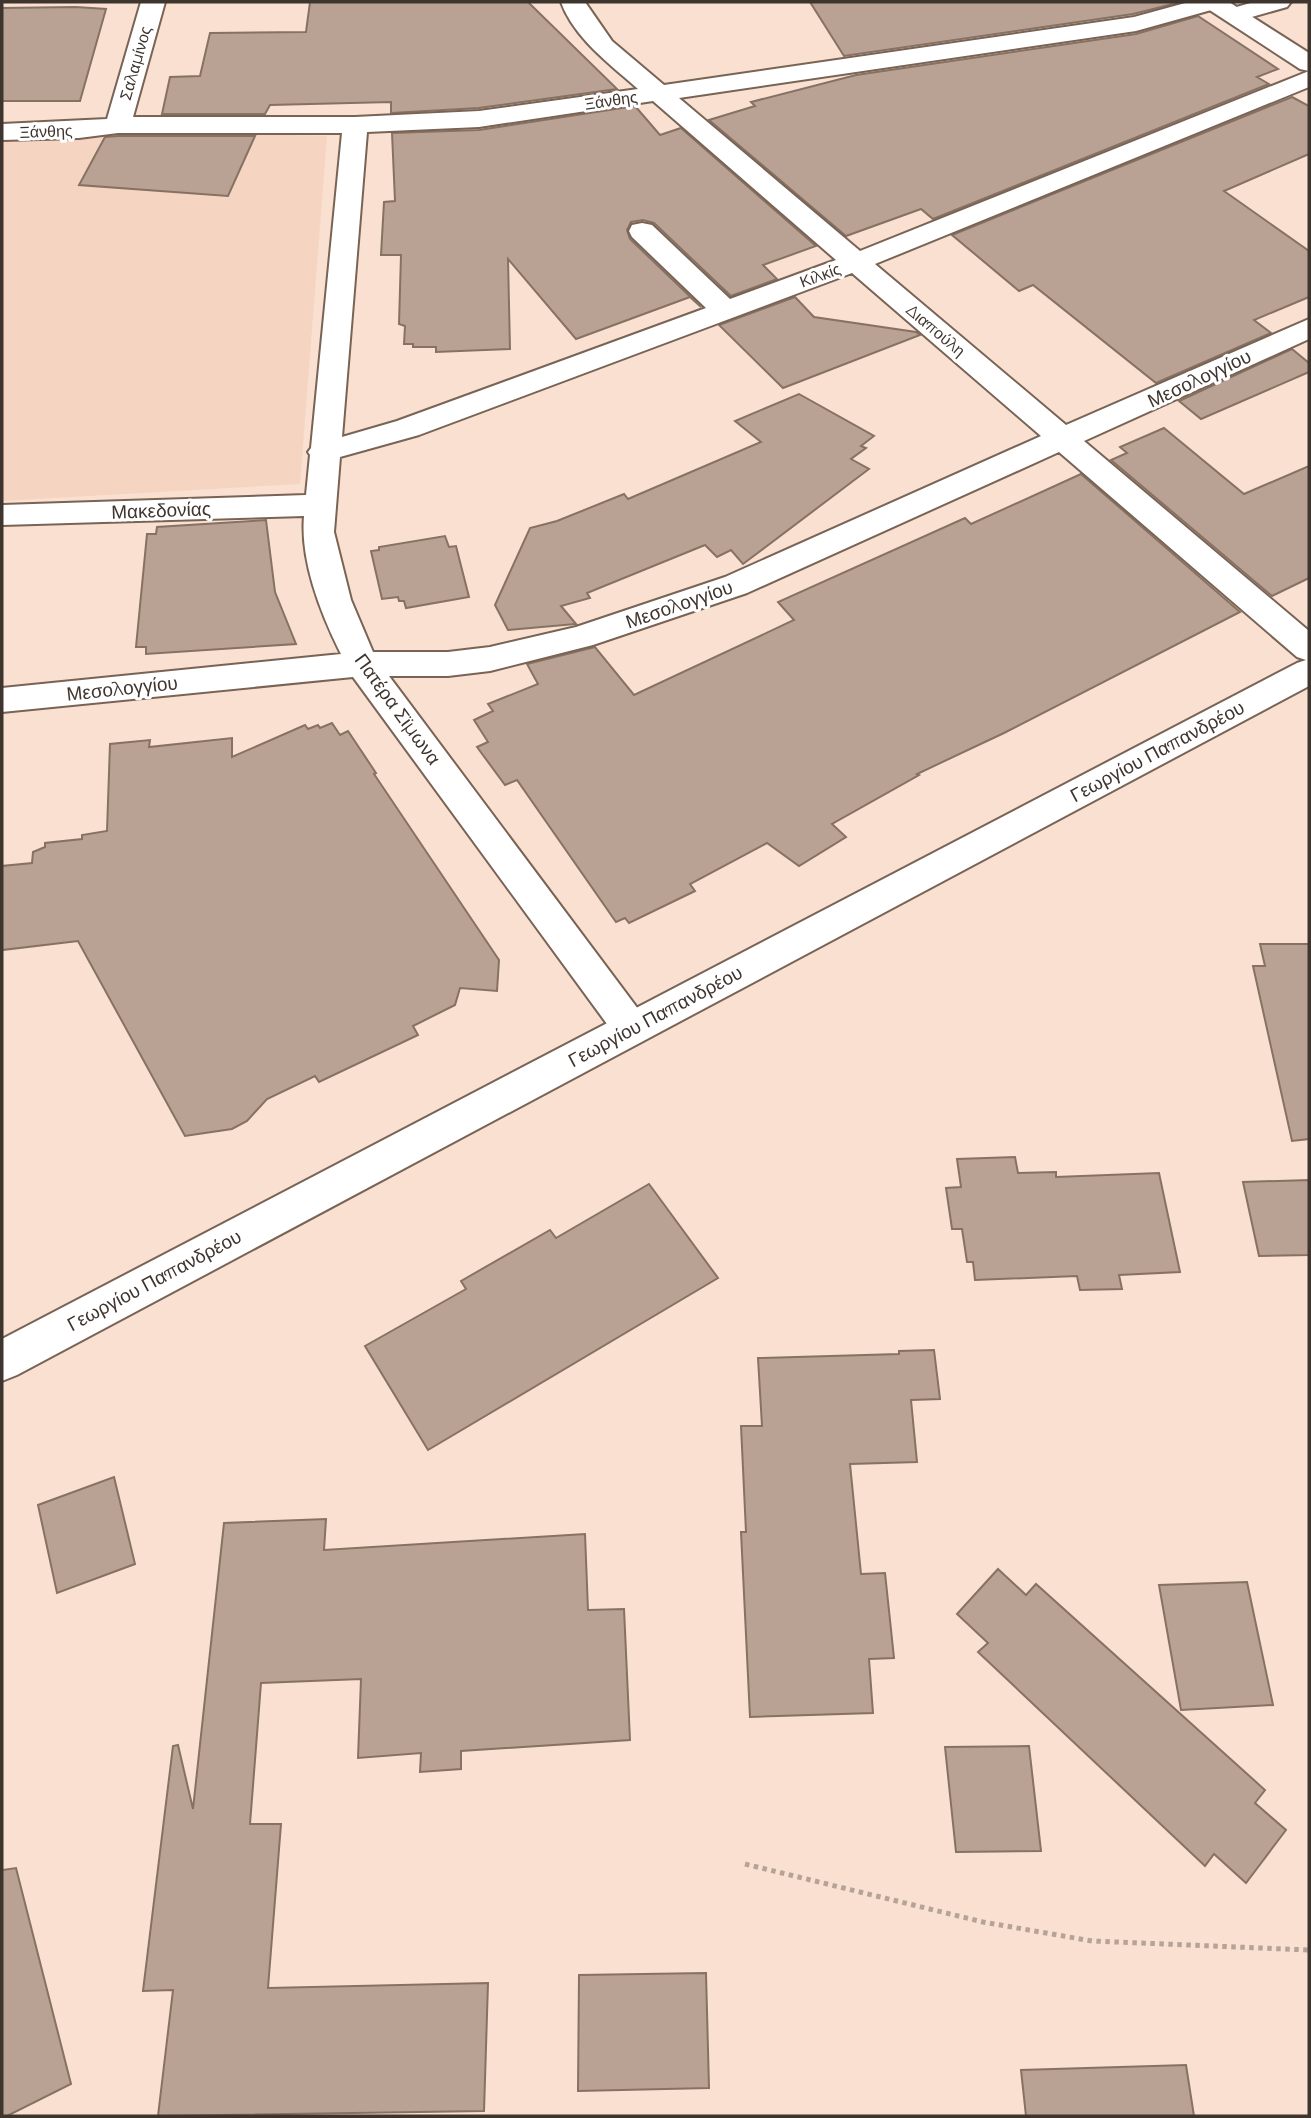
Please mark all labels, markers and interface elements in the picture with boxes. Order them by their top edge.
street label: Σαλαμίνος [116,24,155,102]
street label: Ξάνθης [583,87,639,114]
street label: Ξάνθης [19,121,73,142]
street label: Κιλκίς [797,259,843,292]
street label: Διαπούλη [902,300,969,360]
street label: Μεσολογγίου [1144,344,1255,412]
street label: Μακεδονίας [111,497,211,524]
street label: Μεσολογγίου [623,575,736,634]
street label: Πατέρα Σϊμωνα [350,649,446,769]
street label: Μεσολογγίου [65,671,179,706]
street label: Γεωργίου Παπανδρέου [1066,696,1248,807]
street label: Γεωργίου Παπανδρέου [564,961,746,1072]
street label: Γεωργίου Παπανδρέου [63,1225,245,1336]

